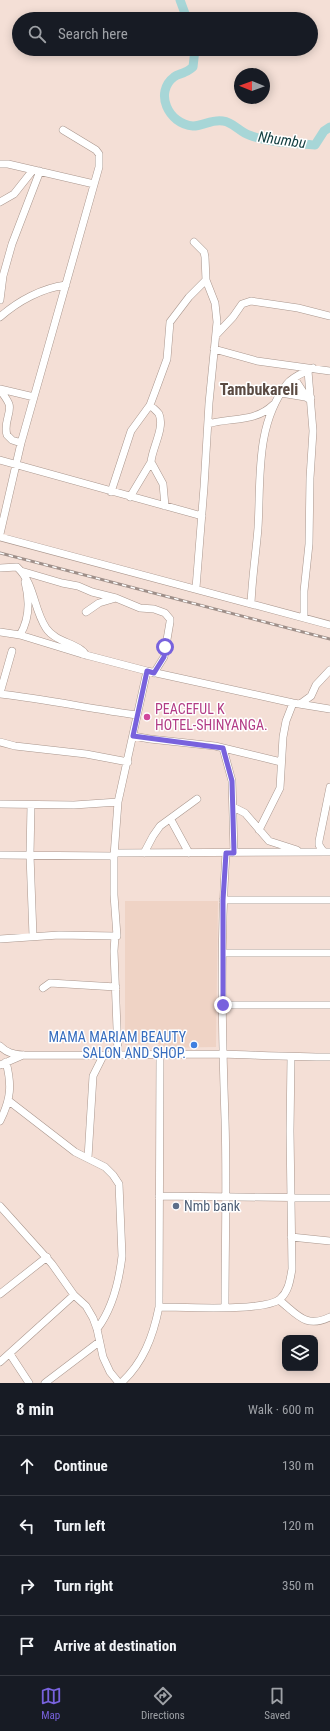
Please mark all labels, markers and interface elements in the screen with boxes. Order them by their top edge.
search box [12,12,318,56]
icon: search [26,23,48,45]
text: Search here [58,25,128,43]
north arrow [234,68,270,104]
water label: Nhumbu [257,128,307,152]
district label: Tambukareli [220,380,298,399]
route start [156,638,174,656]
place label: PEACEFUL K HOTEL-SHINYANGA. [155,701,268,733]
marker: PEACEFUL K HOTEL-SHINYANGA. [142,712,152,722]
route end [214,996,232,1014]
place label: MAMA MARIAM BEAUTY SALON AND SHOP. [48,1029,187,1061]
marker: MAMA MARIAM BEAUTY SALON AND SHOP. [189,1040,199,1050]
place label: Nmb bank [184,1198,241,1214]
marker: Nmb bank [171,1201,181,1211]
map controls [282,1335,318,1371]
button: layers [282,1335,318,1371]
text: 8 min [16,1399,54,1419]
text: Walk · 600 m [248,1402,314,1417]
icon: ahead [16,1455,38,1477]
text: Continue [54,1457,108,1475]
text: 130 m [282,1458,314,1473]
icon: left [16,1515,38,1537]
text: Turn left [54,1517,105,1535]
text: 120 m [282,1518,314,1533]
icon: right [16,1575,38,1597]
text: Turn right [54,1577,113,1595]
text: 350 m [282,1578,314,1593]
icon: arrive [16,1635,38,1657]
text: Arrive at destination [54,1637,177,1655]
tab: Map [40,1685,62,1722]
tab: Directions [141,1685,185,1722]
tab: Saved [264,1685,290,1722]

